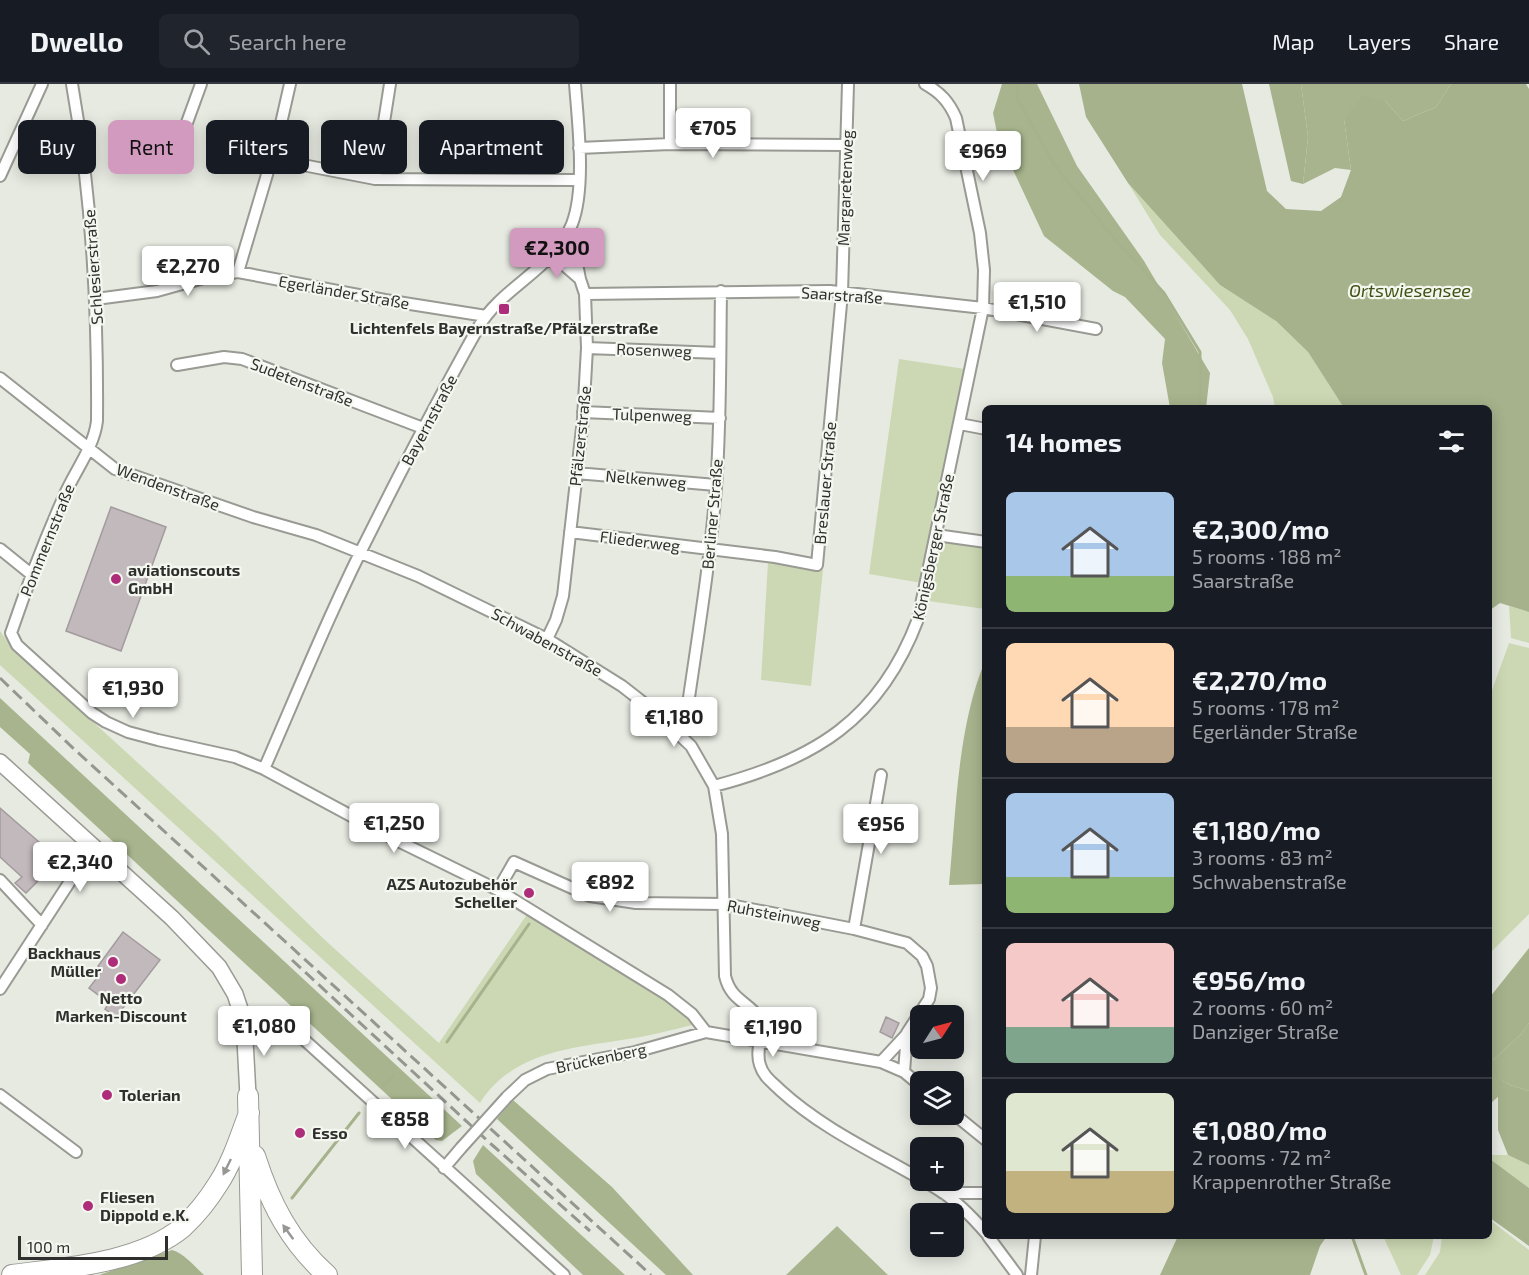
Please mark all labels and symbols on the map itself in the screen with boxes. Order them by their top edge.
pin: €705 [677,108,749,159]
street label: Margaretenweg [833,129,856,246]
pin: €969 [947,131,1019,182]
street label: Schlesierstraße [79,209,106,325]
pin: €2,300 [508,228,606,279]
pin: €2,270 [139,246,237,297]
street label: Egerländer Straße [277,271,411,312]
water label: Ortswiesensee [1349,279,1471,301]
street label: Saarstraße [801,282,883,307]
pin: €1,510 [988,282,1086,333]
marker: Lichtenfels Bayernstraße/Pfälzerstraße [497,302,511,316]
place label: Lichtenfels Bayernstraße/Pfälzerstraße [350,318,658,338]
street label: Rosenweg [616,339,692,360]
street label: Sudetenstraße [248,353,356,410]
street label: Bayernstraße [397,371,460,468]
street label: Pfälzerstraße [565,385,594,487]
street label: Tulpenweg [612,404,692,425]
street label: Breslauer Straße [810,421,839,545]
street label: Berliner Straße [697,458,726,570]
street label: Wendenstraße [114,459,222,514]
street label: Nelkenweg [605,466,687,492]
street label: Königsberger Straße [908,472,957,622]
street label: Pommernstraße [15,481,78,599]
street label: Fliederweg [599,526,681,555]
place label: aviationscouts GmbH [128,560,240,597]
marker: aviationscouts GmbH [109,572,123,586]
street label: Schwabenstraße [488,603,606,680]
pin: €1,930 [84,668,182,719]
pin: €1,180 [625,697,723,748]
pin: €1,250 [345,803,443,854]
pin: €956 [845,804,917,855]
pin: €2,340 [31,842,129,893]
pin: €892 [574,862,646,913]
place label: AZS Autozubehör Scheller [386,874,517,911]
marker: AZS Autozubehör Scheller [522,886,536,900]
street label: Ruhsteinweg [726,895,823,932]
place label: Backhaus Müller [28,943,101,980]
marker: Backhaus Müller [106,955,120,969]
marker: Netto Marken-Discount [114,972,128,986]
place label: Netto Marken-Discount [55,988,187,1025]
north arrow [910,1005,964,1059]
pin: €1,080 [215,1006,313,1057]
pin: €1,190 [724,1007,822,1058]
street label: Brückenberg [554,1039,648,1076]
place label: Tolerian [119,1085,181,1104]
marker: Tolerian [100,1088,114,1102]
pin: €858 [369,1099,441,1150]
place label: Esso [312,1123,348,1142]
marker: Esso [293,1126,307,1140]
one-way arrow [222,1158,232,1176]
place label: Fliesen Dippold e.K. [100,1187,189,1224]
marker: Fliesen Dippold e.K. [81,1199,95,1213]
one-way arrow [283,1224,295,1239]
scale bar [18,1233,168,1260]

